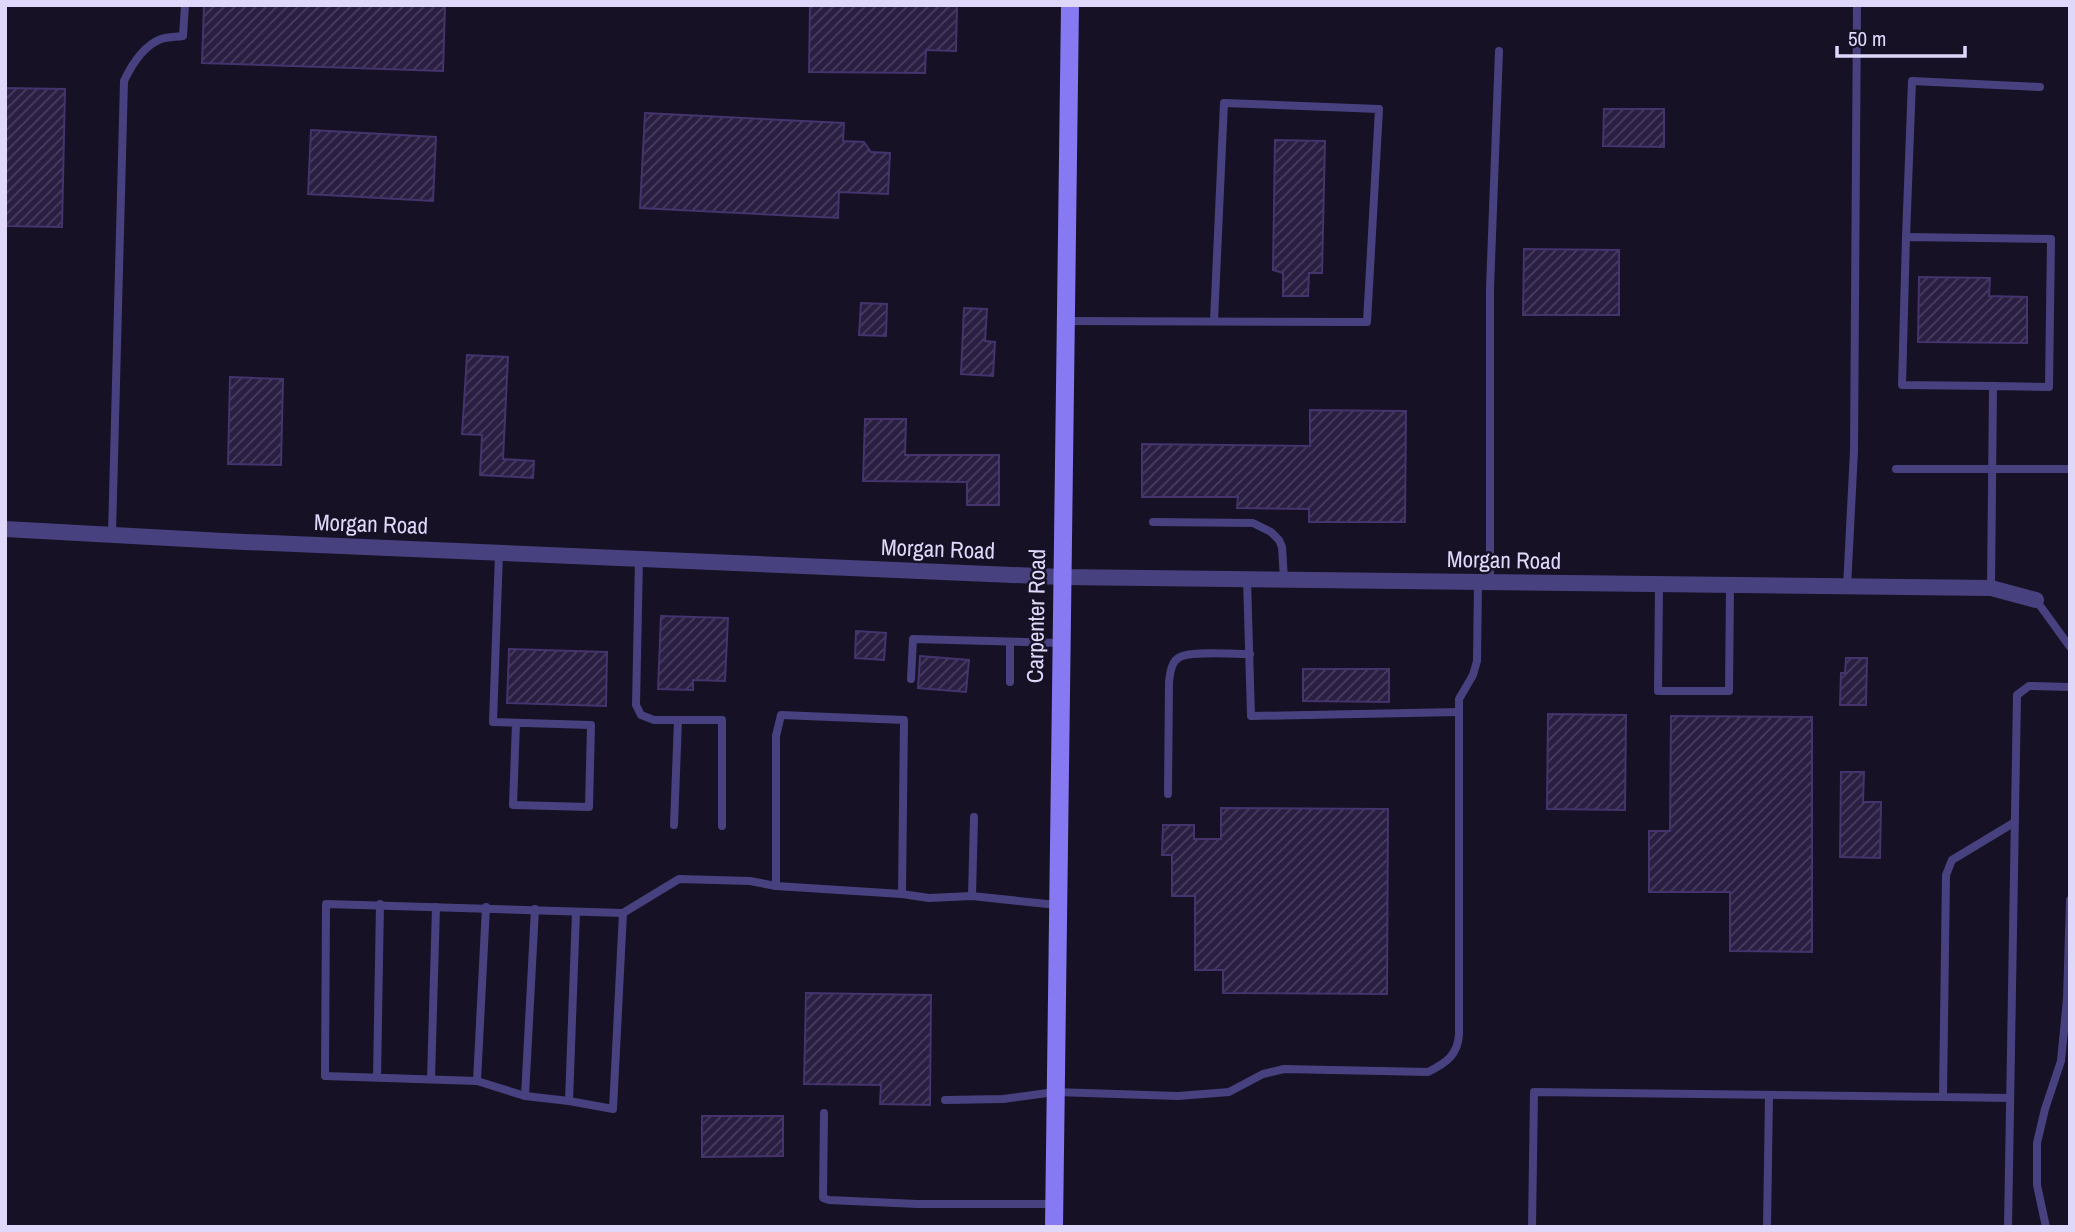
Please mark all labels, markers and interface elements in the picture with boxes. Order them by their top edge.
scale bar [1837,14,1965,58]
text: 50 m [1848,24,1886,53]
street label: Morgan Road [313,506,429,541]
street label: Morgan Road [880,531,996,566]
street label: Morgan Road [1447,543,1561,576]
street label: Carpenter Road [1019,549,1052,683]

